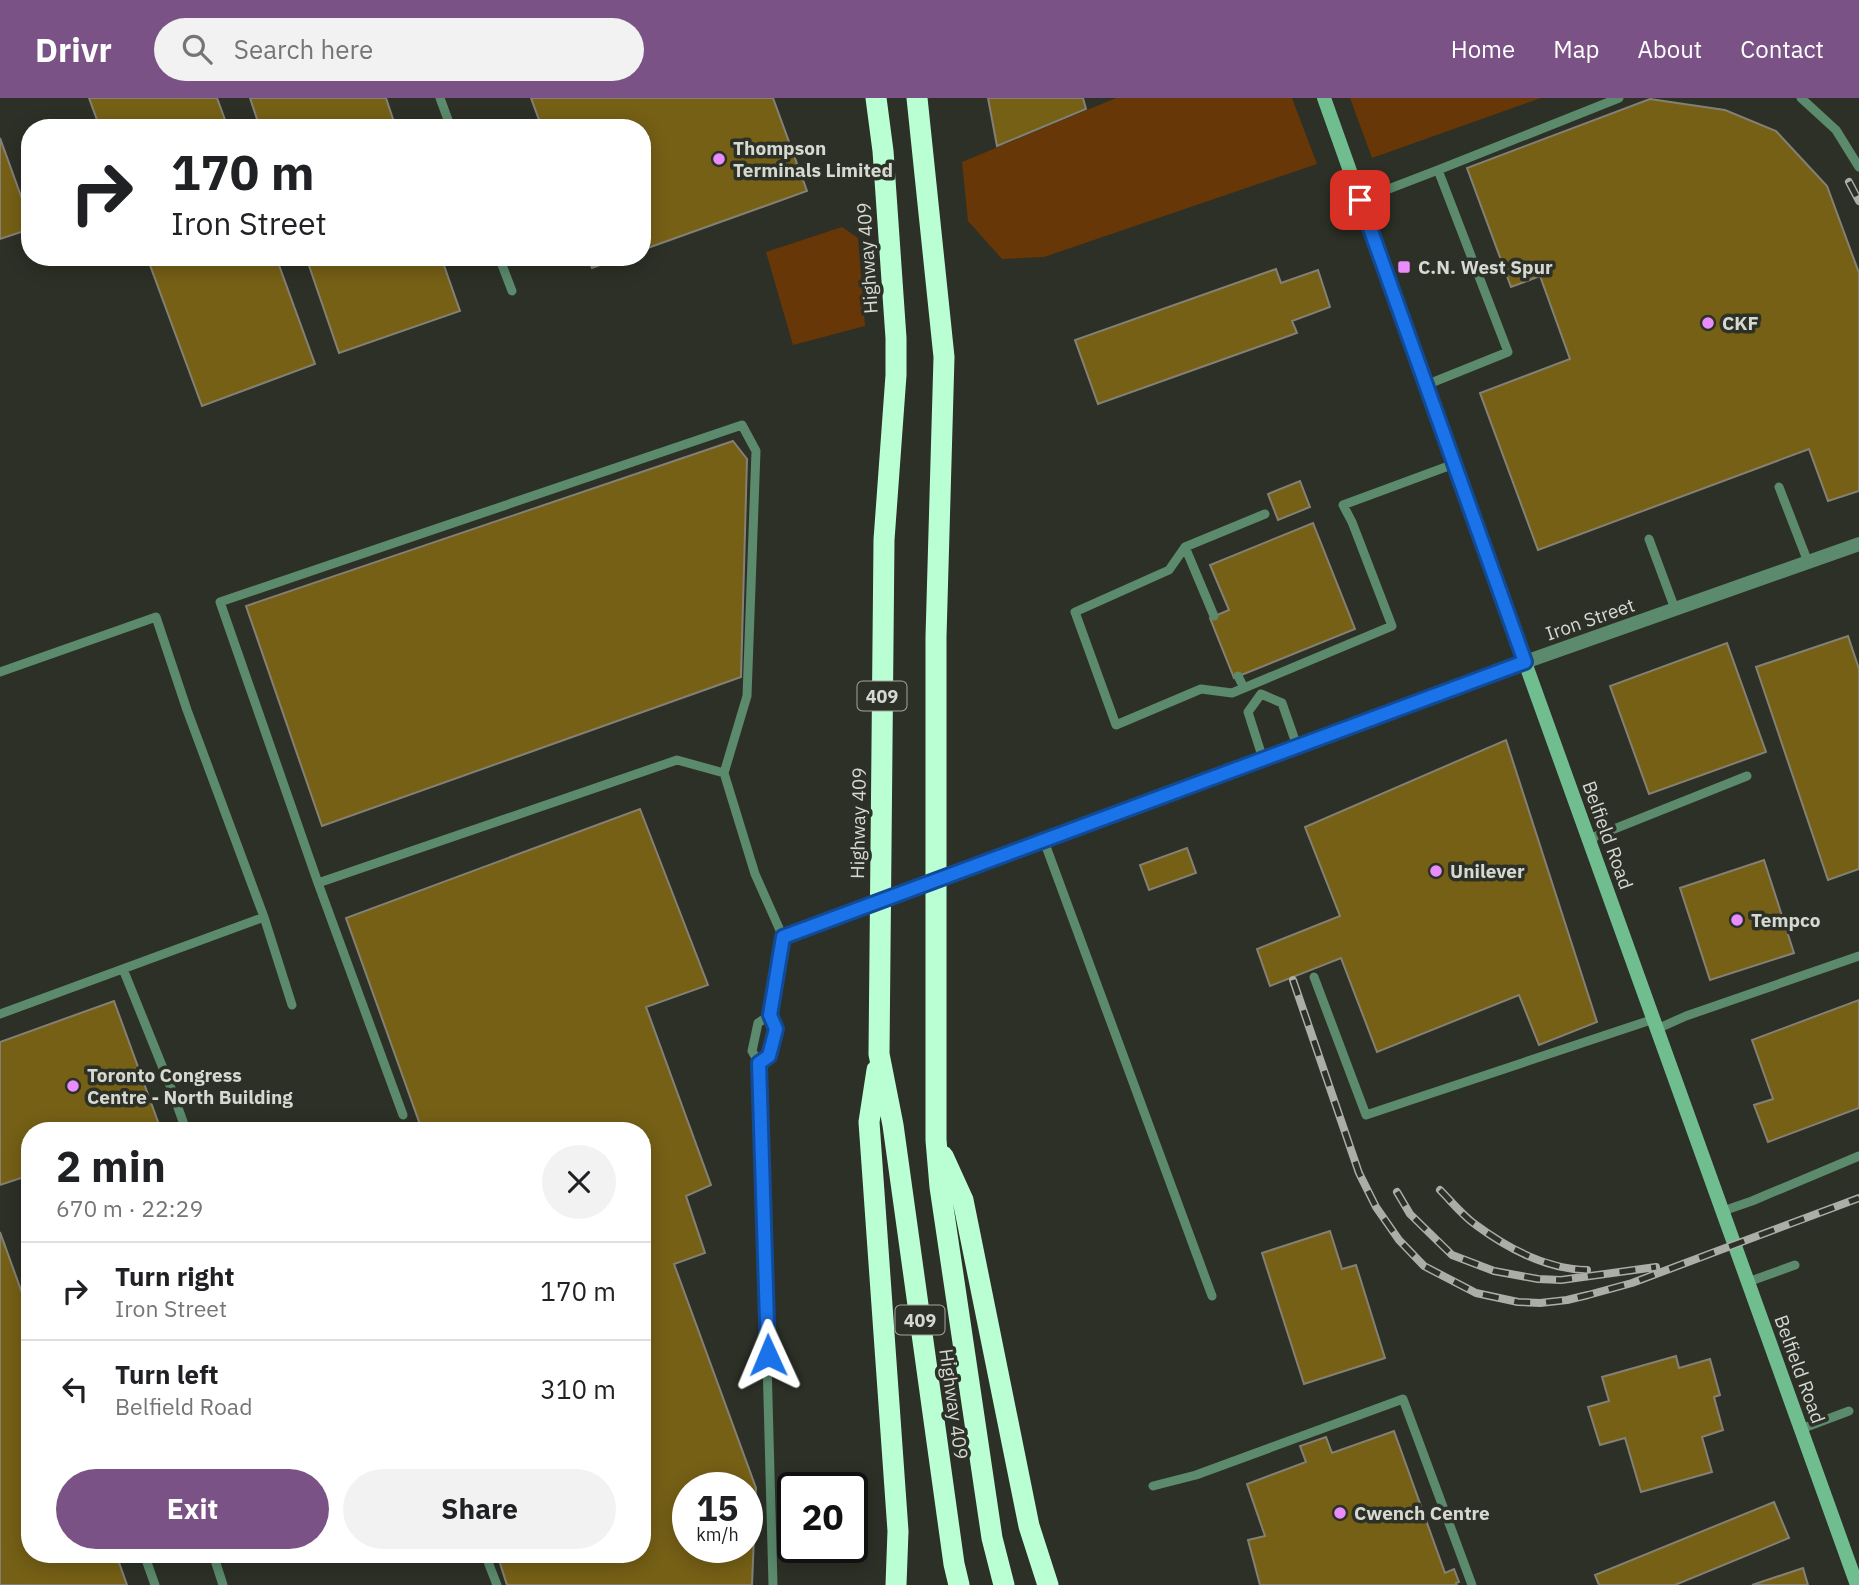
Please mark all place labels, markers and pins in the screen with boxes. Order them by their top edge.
place label: Thompson Terminals Limited [733,136,893,182]
marker: Thompson Terminals Limited [711,151,727,167]
pin [1330,170,1390,230]
place label: C.N. West Spur [1418,255,1553,279]
marker: C.N. West Spur [1396,259,1412,275]
place label: CKF [1722,311,1759,335]
marker: CKF [1700,315,1716,331]
place label: Unilever [1450,859,1525,883]
marker: Unilever [1428,863,1444,879]
place label: Tempco [1751,908,1821,932]
marker: Tempco [1729,912,1745,928]
place label: Toronto Congress Centre - North Building [87,1063,293,1109]
marker: Toronto Congress Centre - North Building [65,1078,81,1094]
place label: Cwench Centre [1354,1501,1490,1525]
marker: Cwench Centre [1332,1505,1348,1521]

